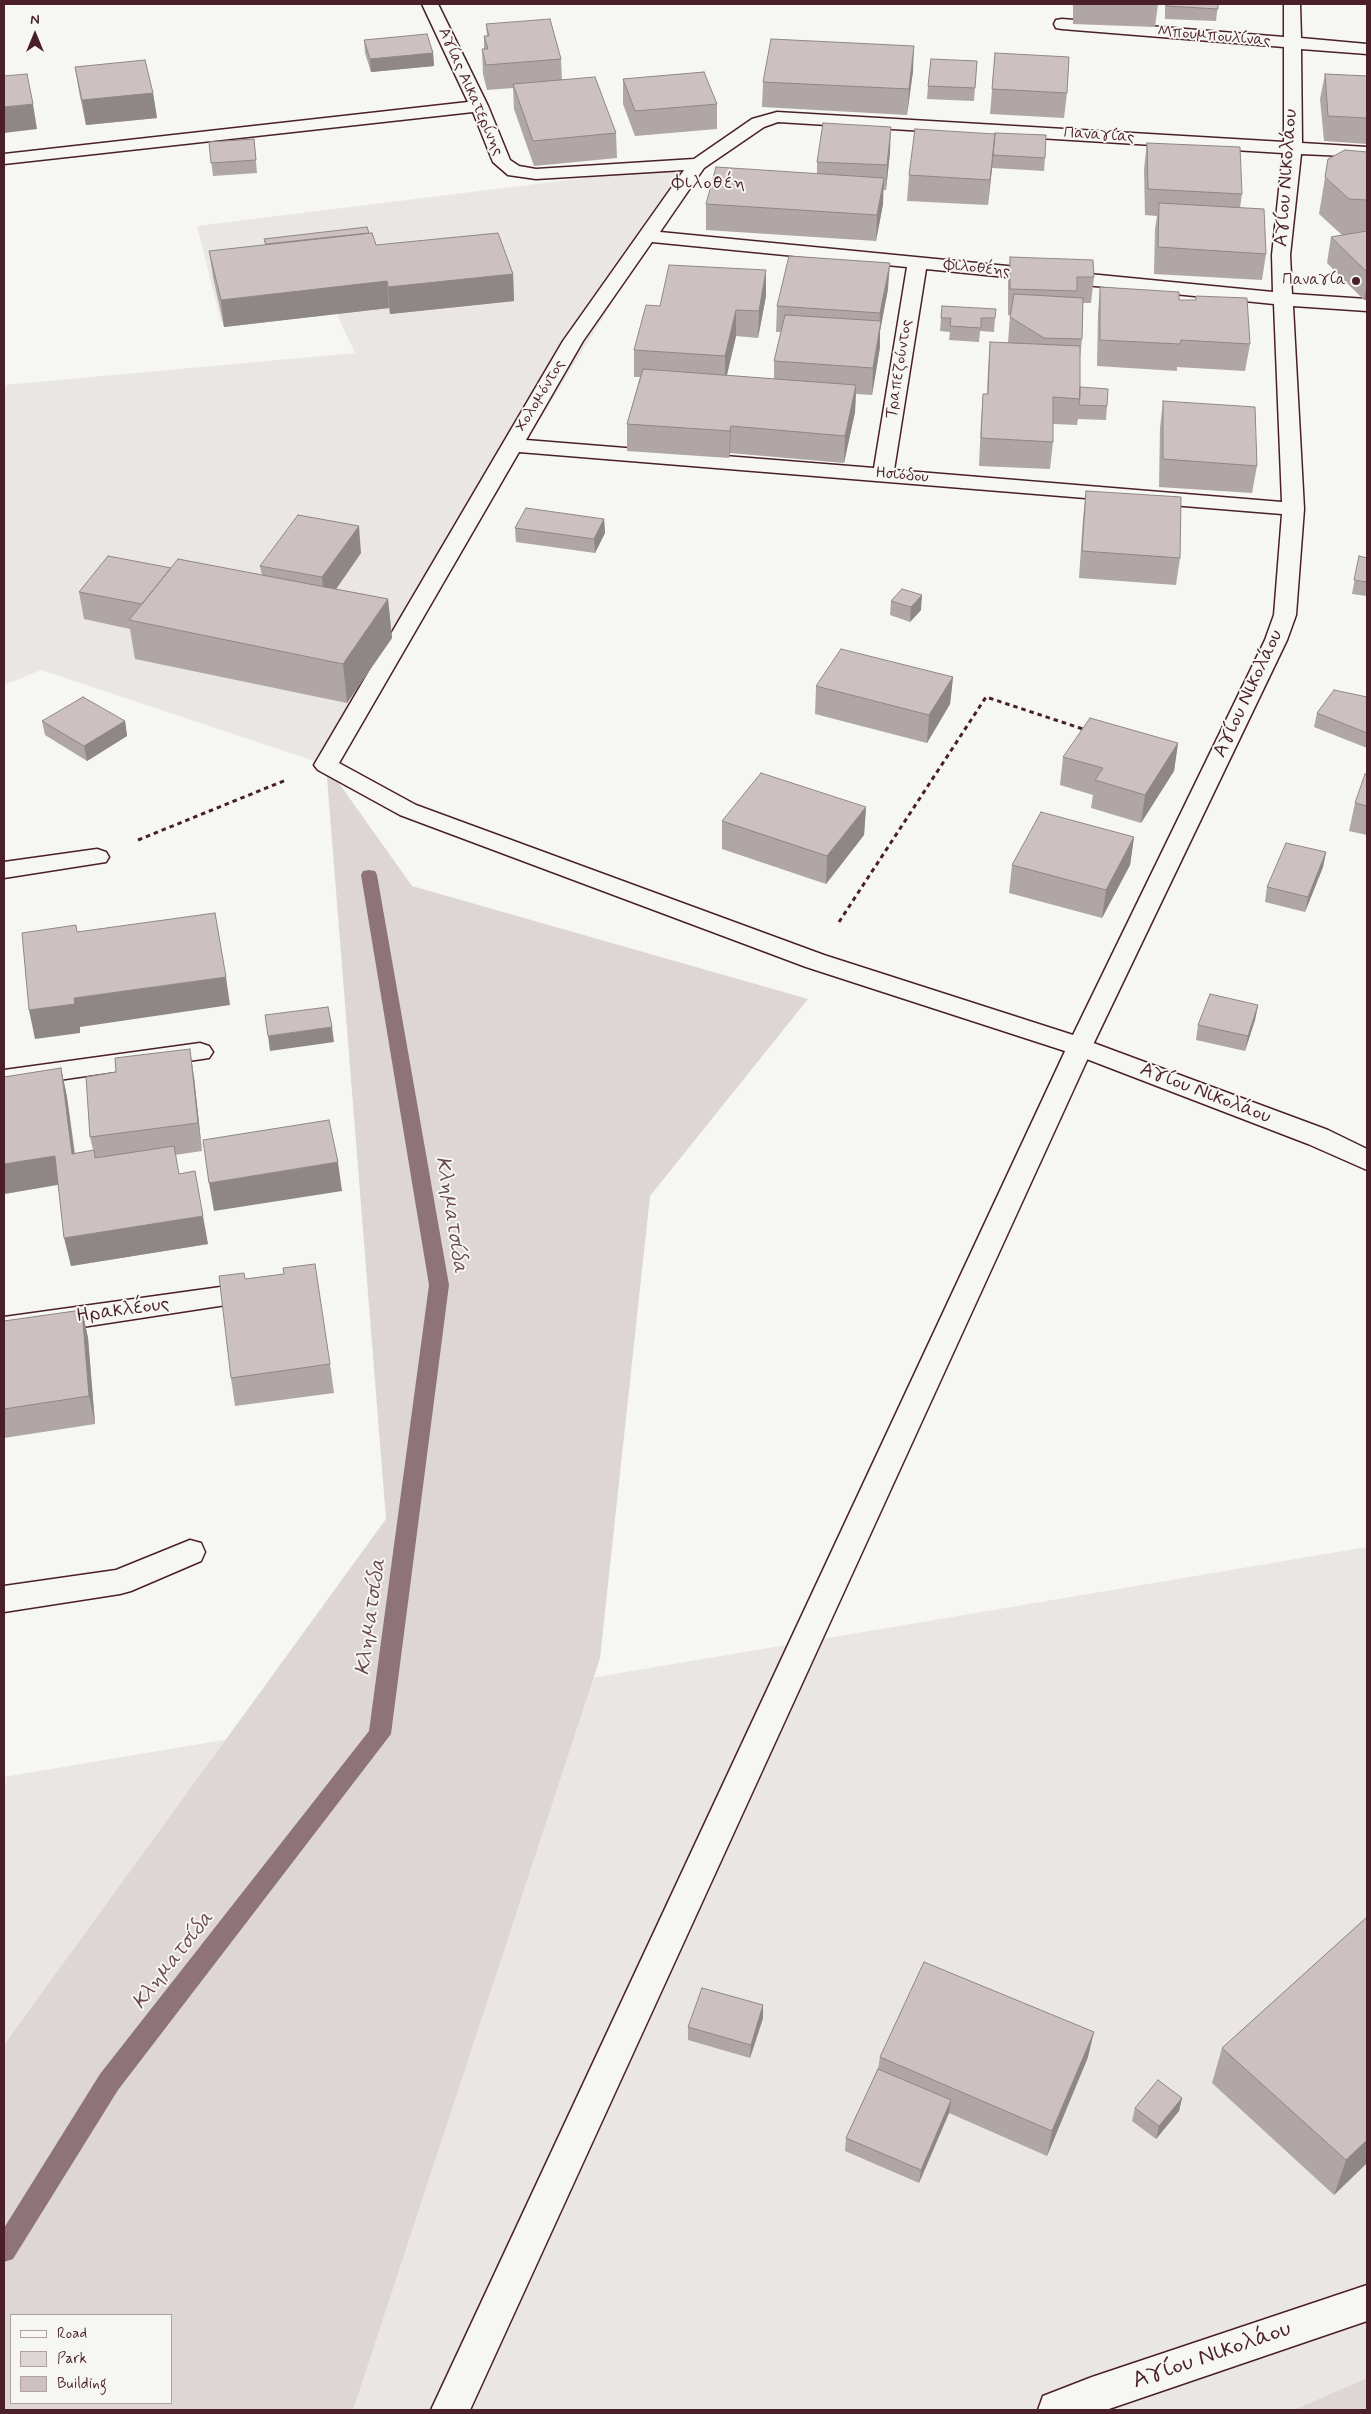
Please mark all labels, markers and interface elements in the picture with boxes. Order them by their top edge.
north arrow [10,10,60,60]
text: N [30,11,40,29]
street label: Μπουμπουλίνας [1157,22,1271,52]
street label: Αγίας Αικατερίνης [433,25,507,159]
street label: Αγίου Νικολάου [1270,108,1304,248]
street label: Παναγίας [1063,124,1135,148]
district label: Φιλοθέη [671,173,747,195]
street label: Φιλοθέης [943,256,1011,282]
place label: Παναγία [1282,271,1346,291]
marker: Παναγία [1350,275,1362,287]
street label: Τραπεζούντος [883,318,917,420]
street label: Χολομόντος [512,356,570,436]
street label: Ησιόδου [875,464,929,488]
street label: Αγίου Νικολάου [1209,626,1289,762]
street label: Αγίου Νικολάου [1136,1058,1274,1130]
water label: Κληματσίδα [428,1155,472,1275]
street label: Ηρακλέους [75,1293,171,1329]
water label: Κληματσίδα [351,1557,393,1677]
water label: Κληματσίδα [128,1907,220,2015]
legend [10,2314,172,2404]
street label: Αγίου Νικολάου [1129,2315,1295,2397]
text: Road [57,2324,87,2344]
text: Park [57,2349,87,2369]
text: Building [57,2374,107,2394]

